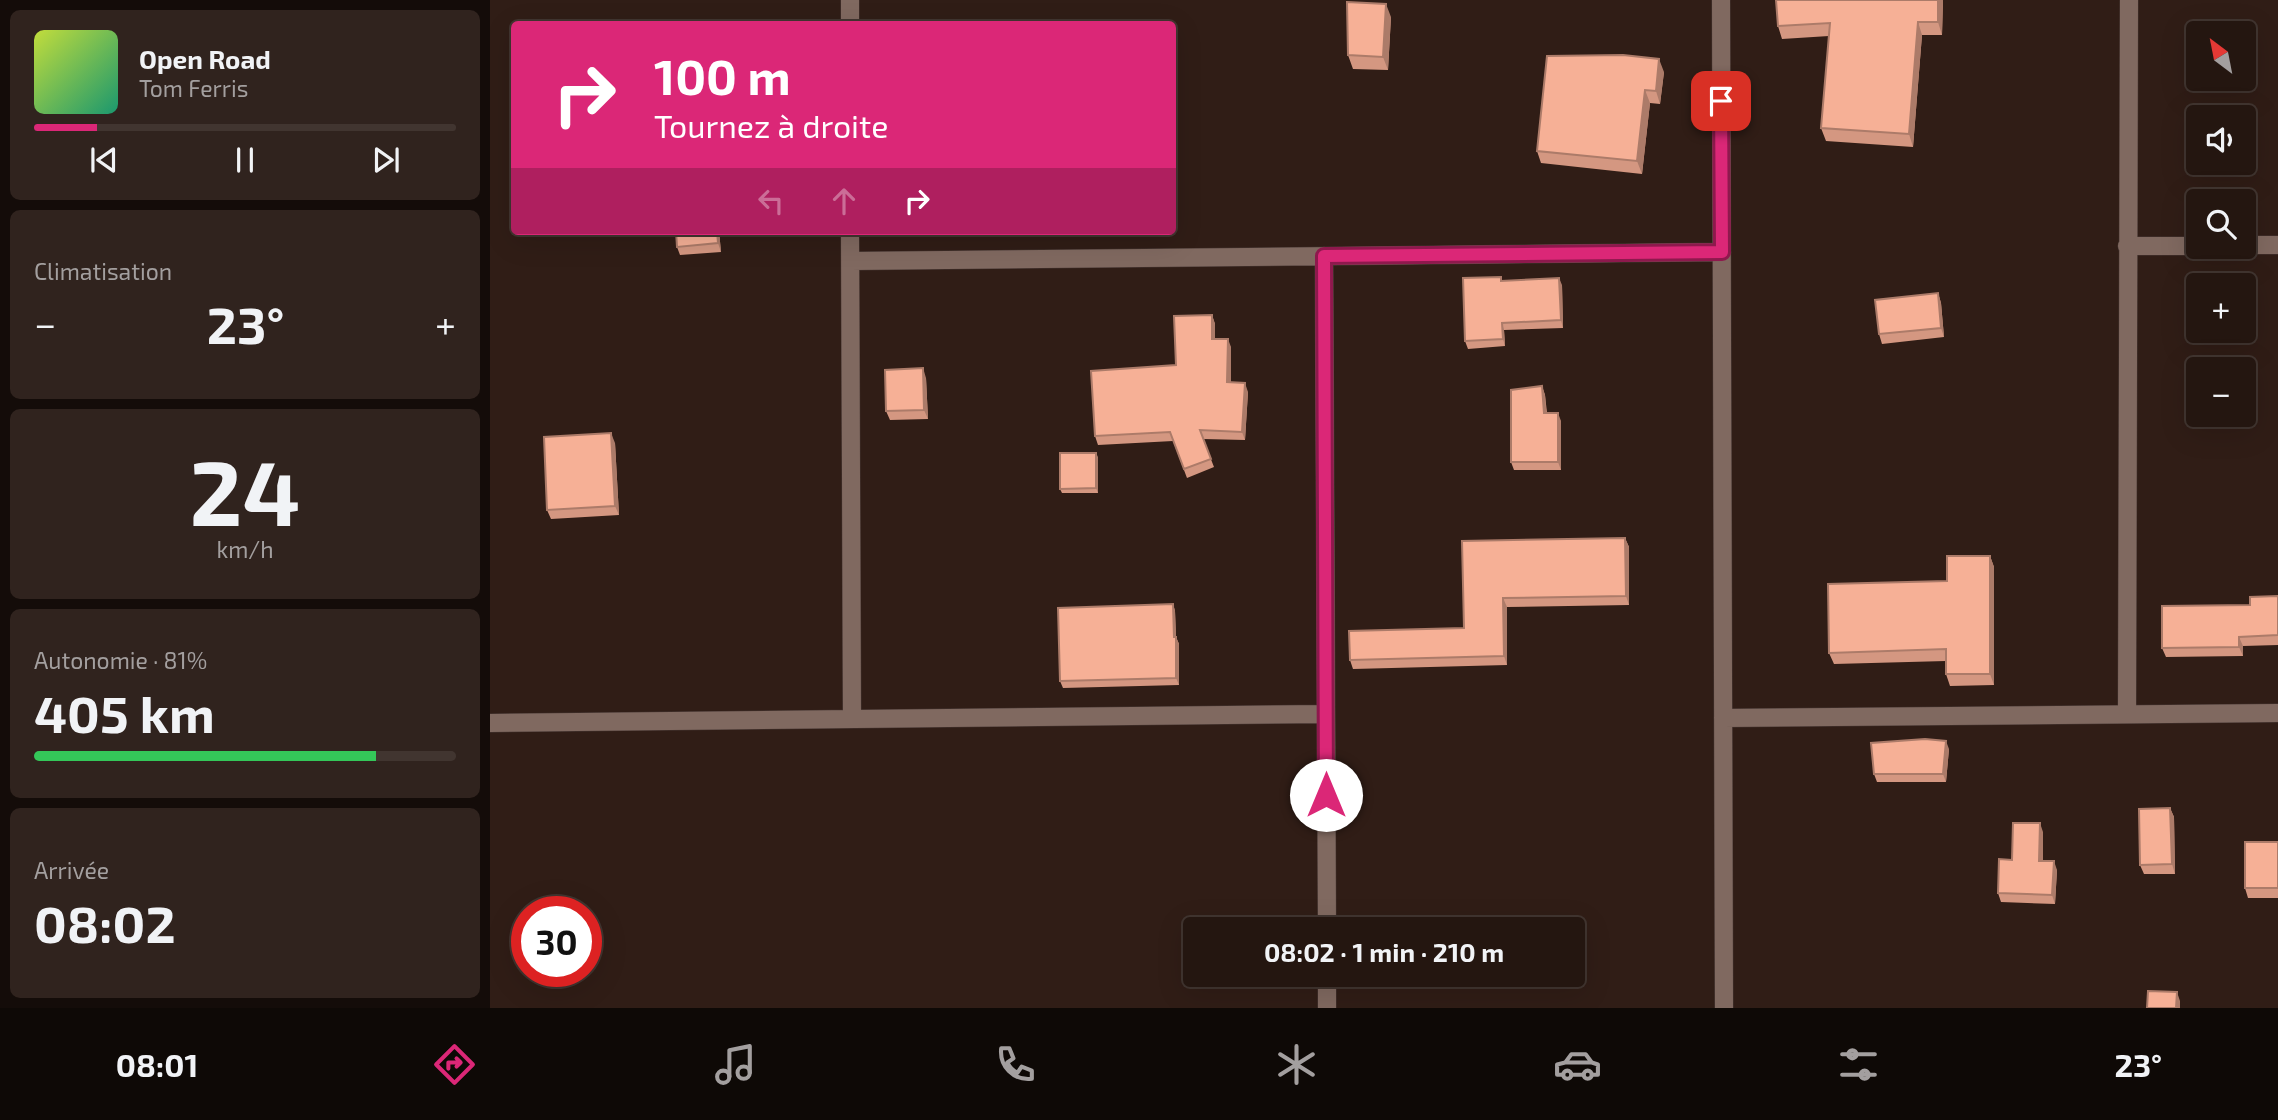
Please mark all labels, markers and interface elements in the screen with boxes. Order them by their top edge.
north arrow [2186,21,2256,91]
map controls [2186,21,2256,427]
text: Open Road [139,43,271,74]
text: 100 m [654,46,791,105]
icon: right [539,49,630,140]
pin [1691,71,1751,131]
text: Tom Ferris [139,74,248,102]
icon: arrive [1702,82,1740,120]
button: sound [2186,105,2256,175]
text: Tournez à droite [654,106,888,144]
icon: previous [85,141,123,179]
icon: pause [226,141,264,179]
icon: next [367,141,405,179]
icon: left [752,182,790,220]
icon: ahead [825,182,863,220]
icon: right [898,182,936,220]
button: search [2186,189,2256,259]
text: Climatisation [34,257,172,285]
button: + [2186,273,2256,343]
text: 23° [207,292,284,354]
text: − [34,300,56,346]
text: + [435,300,456,346]
button: − [2186,357,2256,427]
text: 24 [190,435,300,544]
text: km/h [216,535,274,563]
text: Autonomie · 81% [34,646,207,674]
text: 405 km [34,681,215,743]
position arrow [1289,758,1363,832]
text: Arrivée [34,856,109,884]
text: 08:02 [34,891,176,953]
speed limit sign: 30 [511,896,602,987]
text: 08:02 · 1 min · 210 m [1264,936,1504,967]
icon: directions [430,1040,479,1089]
icon: music [711,1040,760,1089]
icon: phone [991,1040,1040,1089]
icon: climate [1272,1040,1321,1089]
icon: car [1553,1040,1602,1089]
icon: filters [1834,1040,1883,1089]
text: 08:01 [116,1045,198,1083]
text: 23° [2114,1045,2162,1083]

